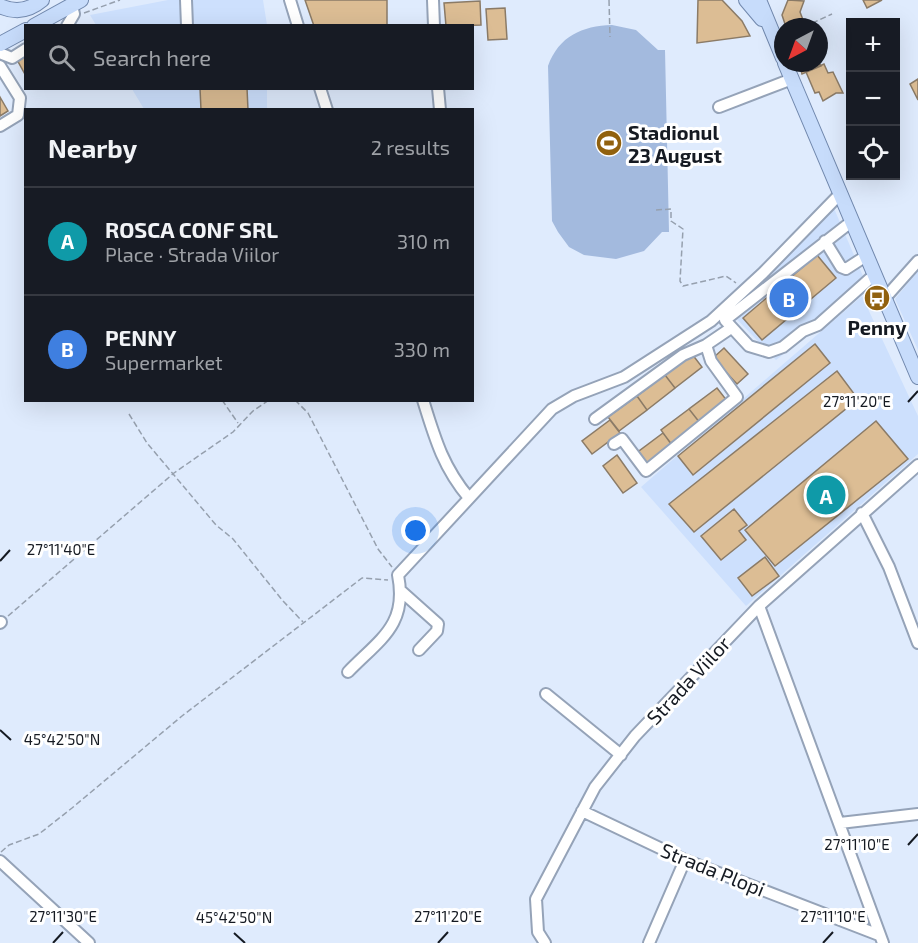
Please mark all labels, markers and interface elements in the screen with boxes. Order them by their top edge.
north arrow [774,18,828,72]
map controls [846,18,900,180]
button: + [846,18,900,72]
search box [24,24,474,90]
icon: search [45,41,78,74]
text: Search here [93,44,211,70]
button: − [846,72,900,126]
place label: Stadionul 23 August [628,120,722,167]
button: locate [846,126,900,180]
sports icon: Stadionul 23 August [594,128,624,158]
text: Nearby [48,132,137,163]
text: 2 results [371,135,450,159]
text: ROSCA CONF SRL [105,216,278,242]
text: A [61,229,74,253]
text: 310 m [397,229,450,253]
text: Place · Strada Viilor [105,242,279,266]
pin: B [770,276,808,320]
bus stop icon: Penny [862,283,892,313]
place label: Penny [848,315,907,340]
text: PENNY [105,324,177,350]
text: B [61,337,74,361]
text: 330 m [394,337,450,361]
text: Supermarket [105,350,223,374]
text: 27°11'20"E [823,392,891,410]
pin: A [806,472,846,518]
your location [401,516,430,545]
text: 27°11'40"E [27,540,95,558]
street label: Strada Viilor [641,631,735,729]
text: 45°42'50"N [24,730,100,748]
text: 27°11'10"E [824,835,890,853]
street label: Strada Plopi [657,837,769,901]
text: 27°11'30"E [29,907,97,925]
text: 27°11'20"E [414,907,482,925]
text: 27°11'10"E [800,907,866,925]
text: 45°42'50"N [196,908,272,926]

